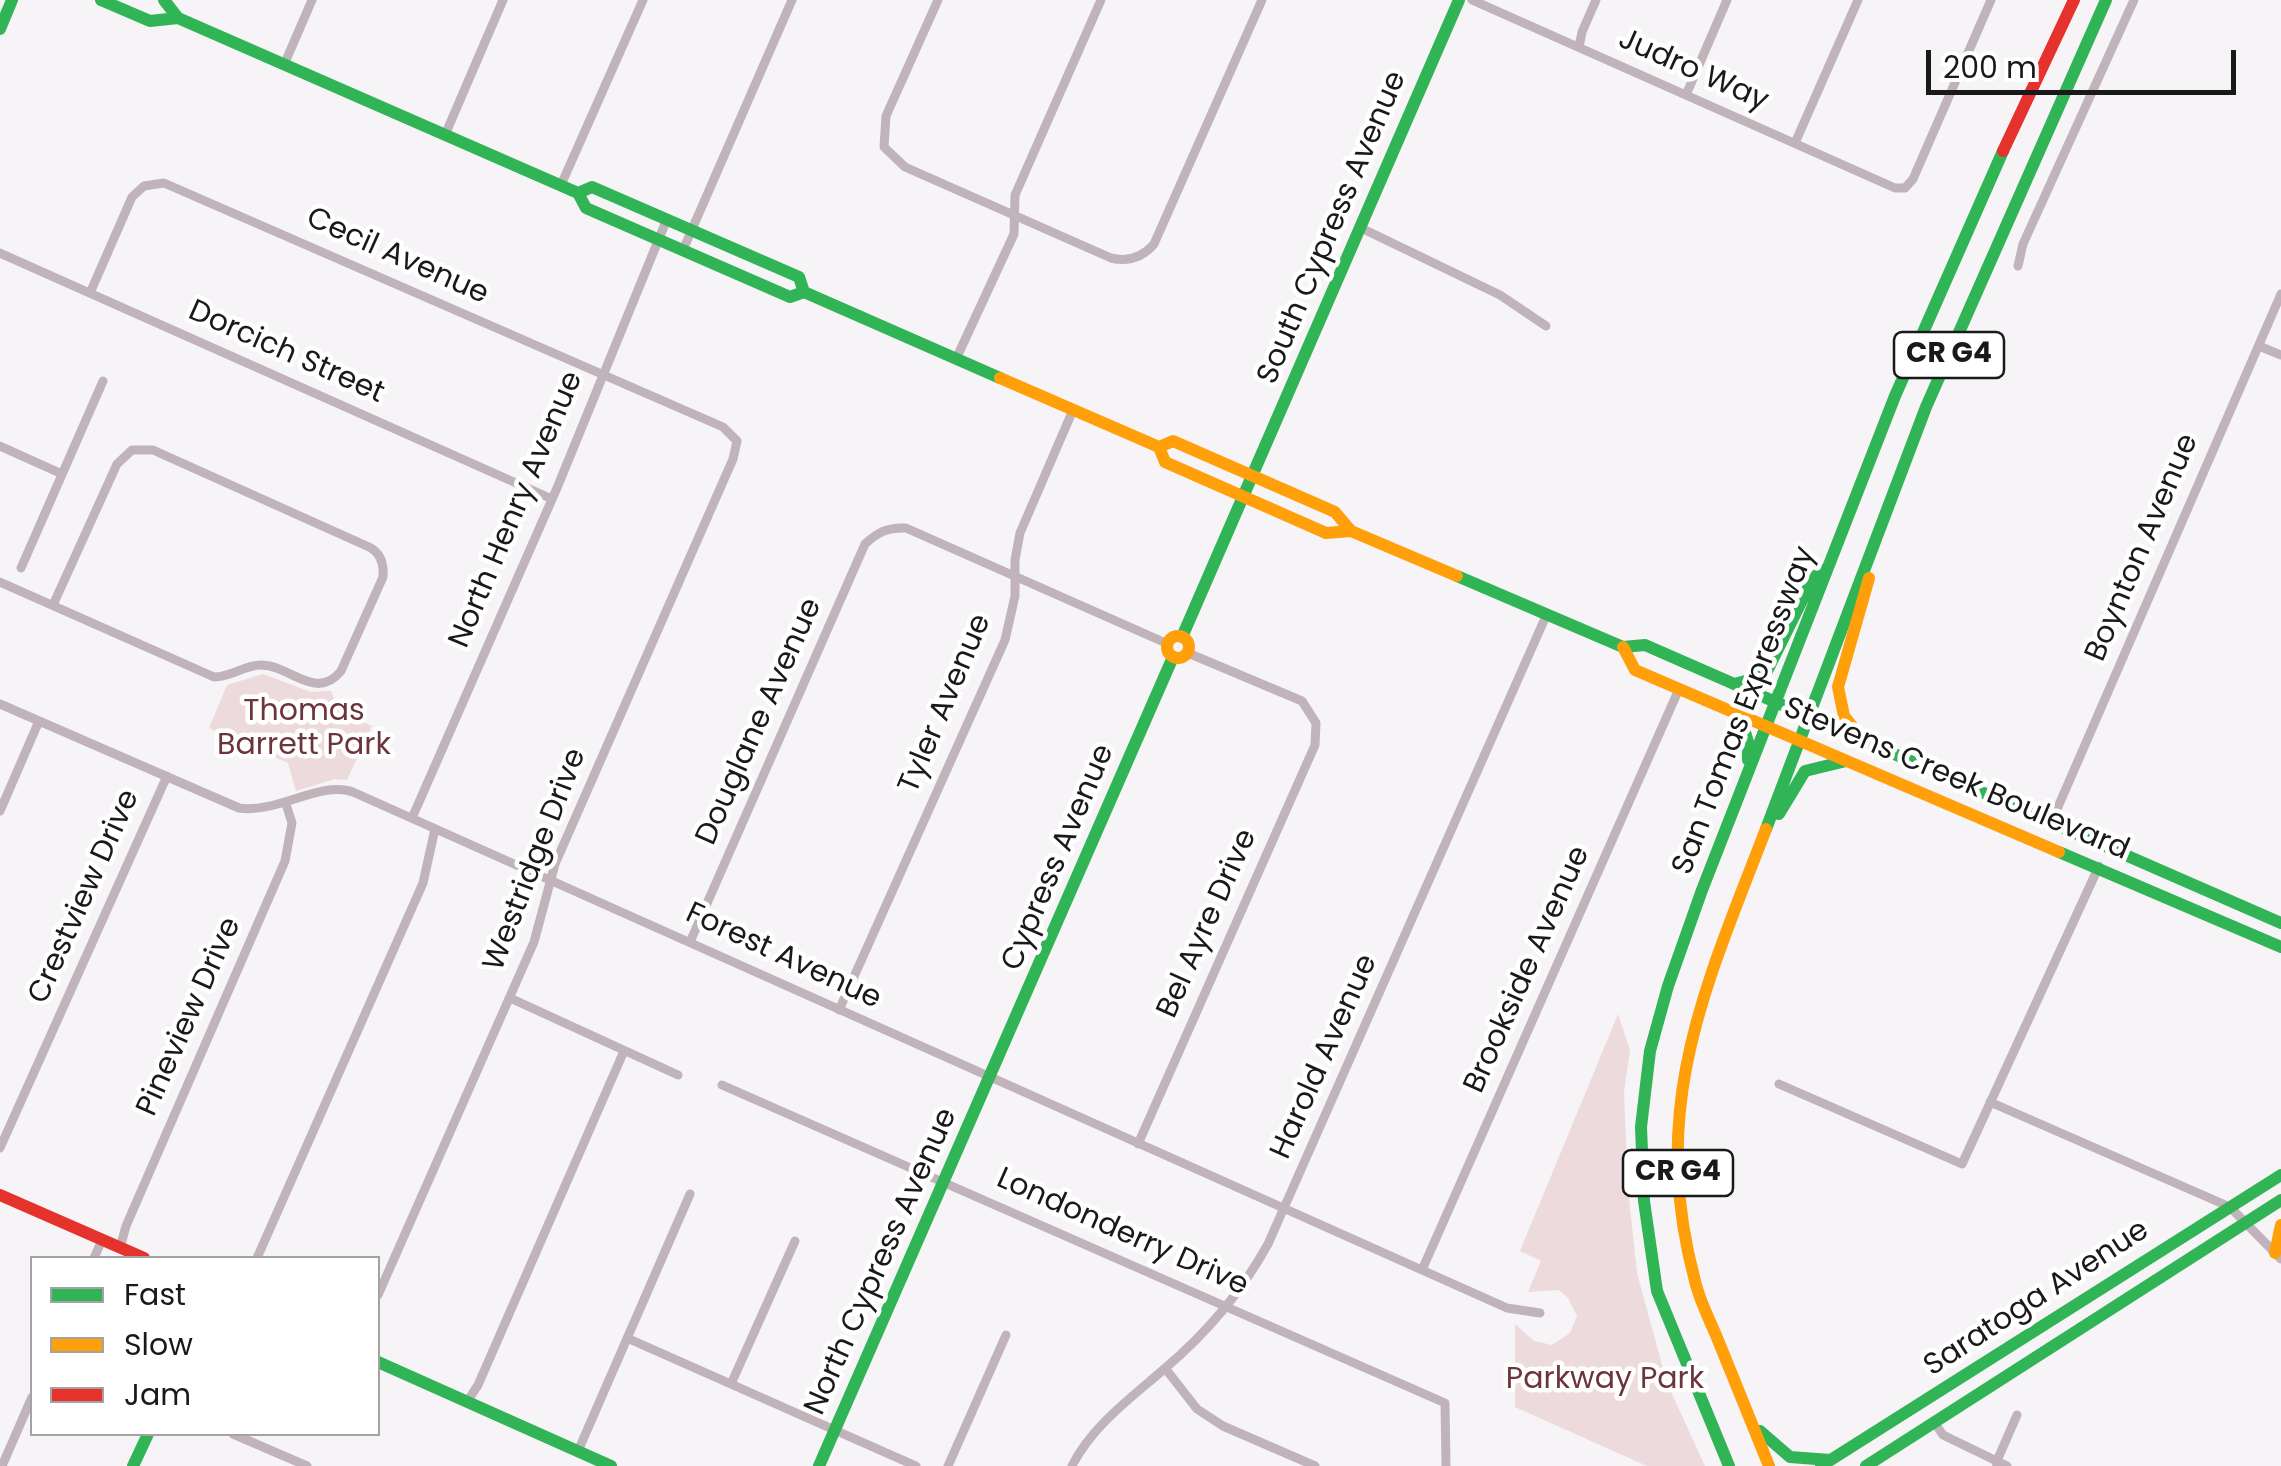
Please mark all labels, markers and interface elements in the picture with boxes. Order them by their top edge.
street label: Judro Way [1612,22,1774,120]
scale bar [1931,30,2241,92]
text: 200 m [1943,46,2037,89]
street label: South Cypress Avenue [1251,66,1415,390]
street label: Cecil Avenue [300,201,494,313]
street label: Dorcich Street [183,294,389,412]
road number: CR G4 [1894,332,2004,378]
street label: North Henry Avenue [442,366,592,654]
street label: Boynton Avenue [2079,429,2207,667]
street label: San Tomas Expressway [1666,542,1824,880]
street label: Douglane Avenue [689,593,831,851]
street label: Tyler Avenue [892,609,1000,799]
street label: Stevens Creek Boulevard [1778,691,2134,869]
park label: Thomas Barrett Park [217,694,391,764]
street label: Cypress Avenue [995,740,1123,976]
street label: Westridge Drive [477,744,595,976]
street label: Crestview Drive [22,785,148,1009]
street label: Bel Ayre Drive [1150,824,1266,1024]
street label: Brookside Avenue [1457,841,1599,1099]
street label: Forest Avenue [680,896,886,1018]
street label: Pineview Drive [130,912,250,1122]
street label: Harold Avenue [1264,949,1386,1165]
street label: North Cypress Avenue [798,1103,966,1421]
road number: CR G4 [1623,1150,1733,1196]
street label: Londonderry Drive [991,1161,1253,1305]
street label: Saratoga Avenue [1918,1213,2156,1385]
legend [30,1256,380,1436]
text: Fast [124,1273,186,1316]
text: Slow [124,1323,193,1366]
park label: Parkway Park [1506,1362,1704,1398]
text: Jam [124,1373,191,1416]

